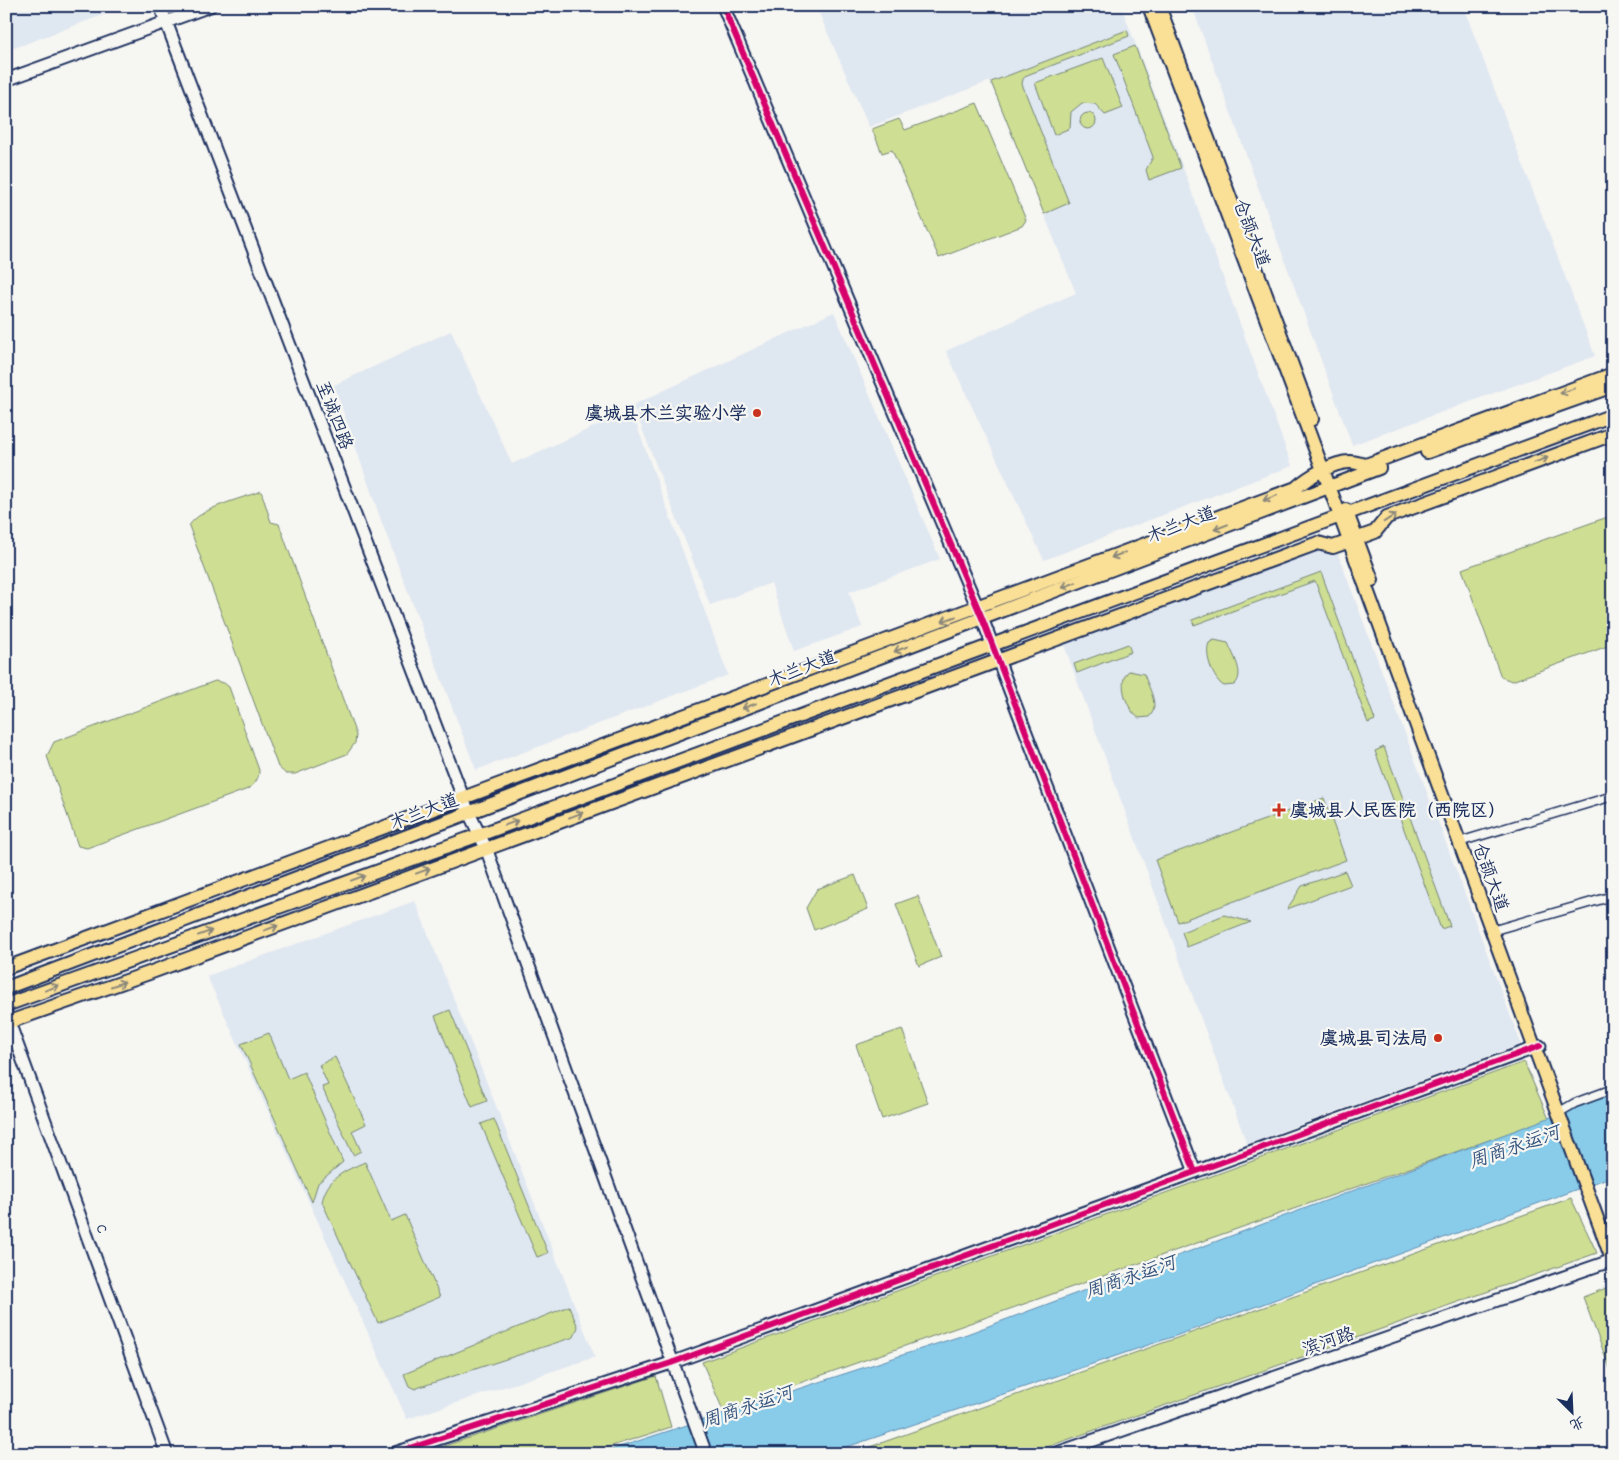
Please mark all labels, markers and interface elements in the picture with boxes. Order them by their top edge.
street label: 仓颉大道 [1229,196,1274,271]
street label: 至诚四路 [312,378,357,453]
one-way arrow [1560,387,1575,396]
place label: 虞城县木兰实验小学 [585,403,747,424]
marker: 虞城县木兰实验小学 [751,407,763,419]
one-way arrow [1533,455,1548,464]
one-way arrow [1262,494,1278,503]
street label: 木兰大道 [1144,502,1219,547]
one-way arrow [1382,513,1396,523]
one-way arrow [1214,523,1229,532]
one-way arrow [1110,552,1125,561]
one-way arrow [1062,581,1077,590]
one-way arrow [942,615,957,624]
one-way arrow [894,645,909,654]
street label: 木兰大道 [765,646,840,691]
one-way arrow [742,702,757,712]
street label: 木兰大道 [387,789,462,834]
place label: 虞城县人民医院（西院区） [1290,800,1506,821]
marker: 虞城县人民医院（西院区） [1272,803,1286,817]
one-way arrow [568,810,583,819]
one-way arrow [503,818,518,827]
street label: 仓颉大道 [1468,840,1513,915]
one-way arrow [415,866,430,875]
one-way arrow [350,873,365,882]
one-way arrow [263,923,278,932]
one-way arrow [197,928,212,937]
one-way arrow [110,979,126,988]
one-way arrow [44,983,59,992]
place label: 虞城县司法局 [1320,1028,1428,1049]
marker: 虞城县司法局 [1432,1032,1444,1044]
water label: 周商永运河 [1466,1120,1566,1173]
street label: c [91,1220,114,1236]
water label: 周商永运河 [1082,1250,1182,1303]
street label: 滨河路 [1299,1323,1357,1360]
water label: 周商永运河 [699,1380,799,1433]
north arrow [1546,1388,1596,1438]
text: 北 [1567,1413,1587,1434]

